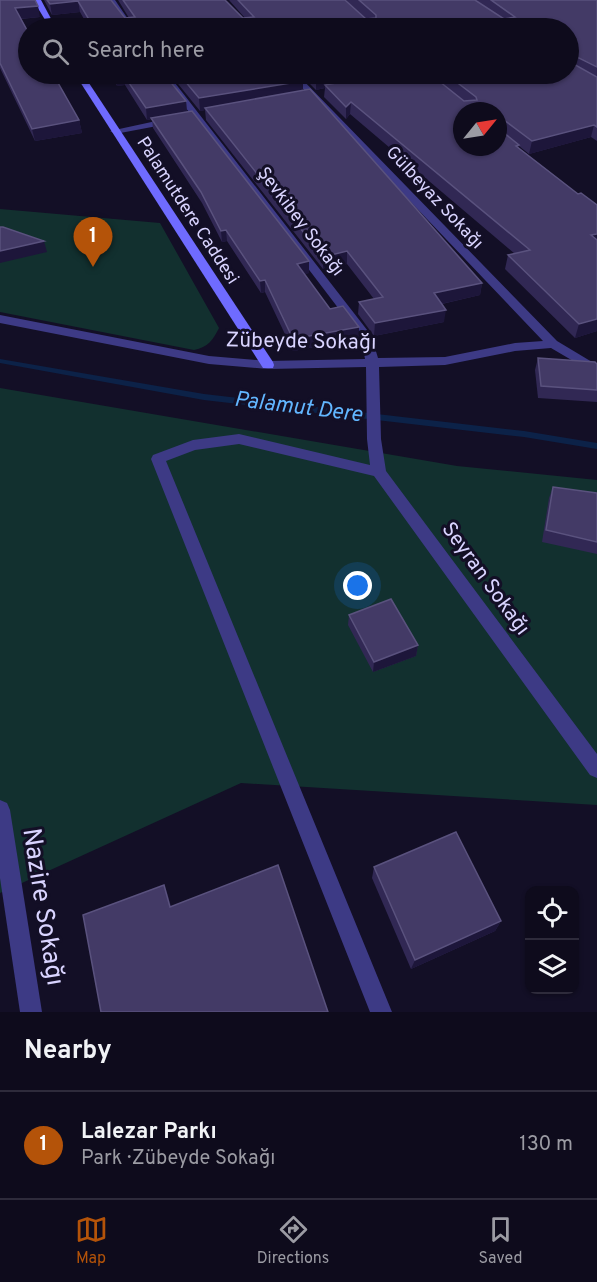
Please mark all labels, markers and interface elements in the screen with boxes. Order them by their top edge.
search box [18,18,579,84]
icon: search [39,35,72,68]
text: Search here [87,38,205,65]
north arrow [453,102,507,156]
street label: Palamutdere Caddesi [131,133,243,289]
street label: Gülbeyaz Sokağı [380,141,488,255]
street label: Şevkibey Sokağı [251,163,349,281]
pin: 1 [74,218,112,267]
street label: Zübeyde Sokağı [225,327,377,357]
water label: Palamut Dere [232,387,364,429]
street label: Seyran Sokağı [435,517,535,641]
your location [343,571,372,600]
street label: Nazire Sokağı [13,826,71,988]
map controls [525,886,579,994]
button: locate [525,886,579,940]
button: layers [525,940,579,994]
text: Nearby [24,1035,112,1068]
text: Lalezar Parkı [81,1119,217,1146]
text: 1 [40,1132,48,1158]
text: 130 m [519,1132,573,1158]
text: Park · Zübeyde Sokağı [81,1146,275,1172]
tab: Map [75,1213,108,1269]
tab: Directions [257,1213,329,1269]
tab: Saved [478,1213,522,1269]

